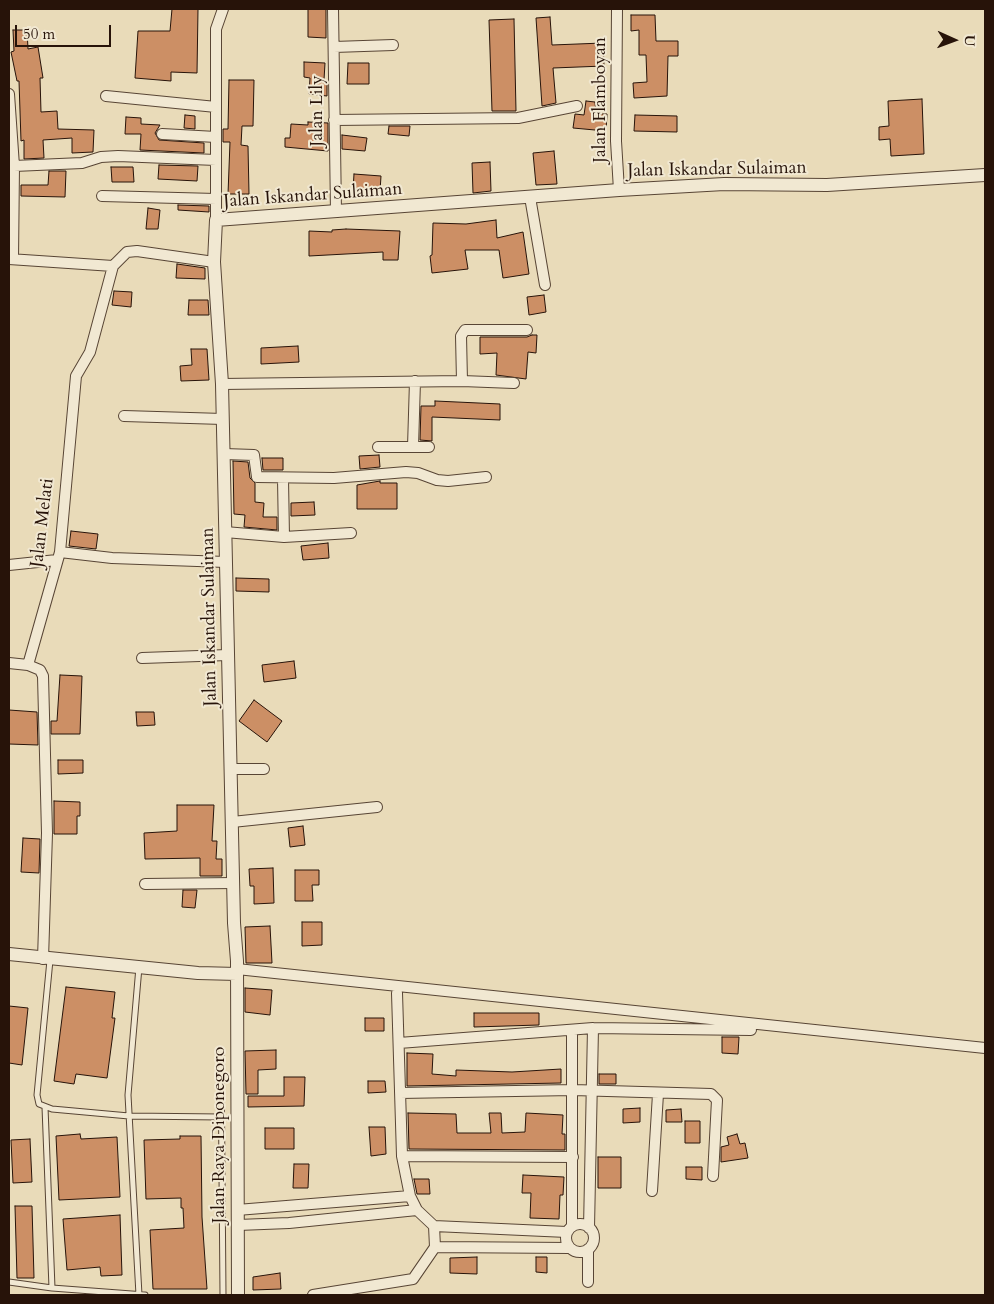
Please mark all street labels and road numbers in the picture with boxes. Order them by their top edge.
street label: Jalan Flamboyan [590,37,612,163]
street label: Jalan Lily [307,75,329,147]
street label: Jalan Iskandar Sulaiman [627,158,807,182]
street label: Jalan Iskandar Sulaiman [223,179,403,213]
street label: Jalan Melati [27,477,59,569]
street label: Jalan Iskandar Sulaiman [198,527,222,707]
street label: Jalan Raya Diponegoro [209,1046,231,1224]

